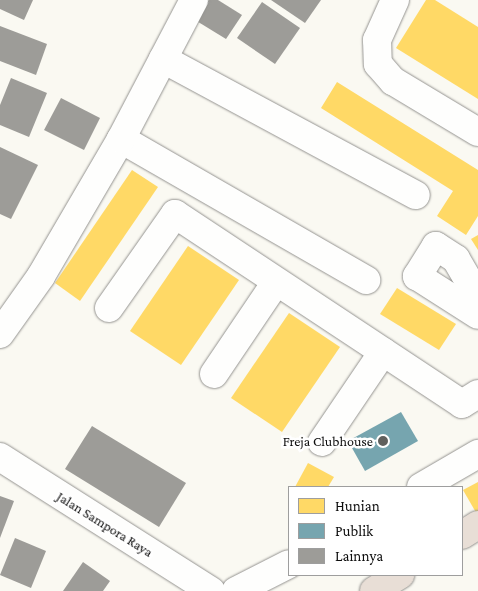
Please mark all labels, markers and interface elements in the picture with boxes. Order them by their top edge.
place label: Freja Clubhouse [283,433,373,449]
marker: Freja Clubhouse [377,435,389,447]
legend [288,486,463,576]
street label: Jalan Sampora Raya [54,488,156,560]
text: Hunian [335,498,380,514]
text: Publik [335,523,373,539]
text: Lainnya [335,548,383,564]

